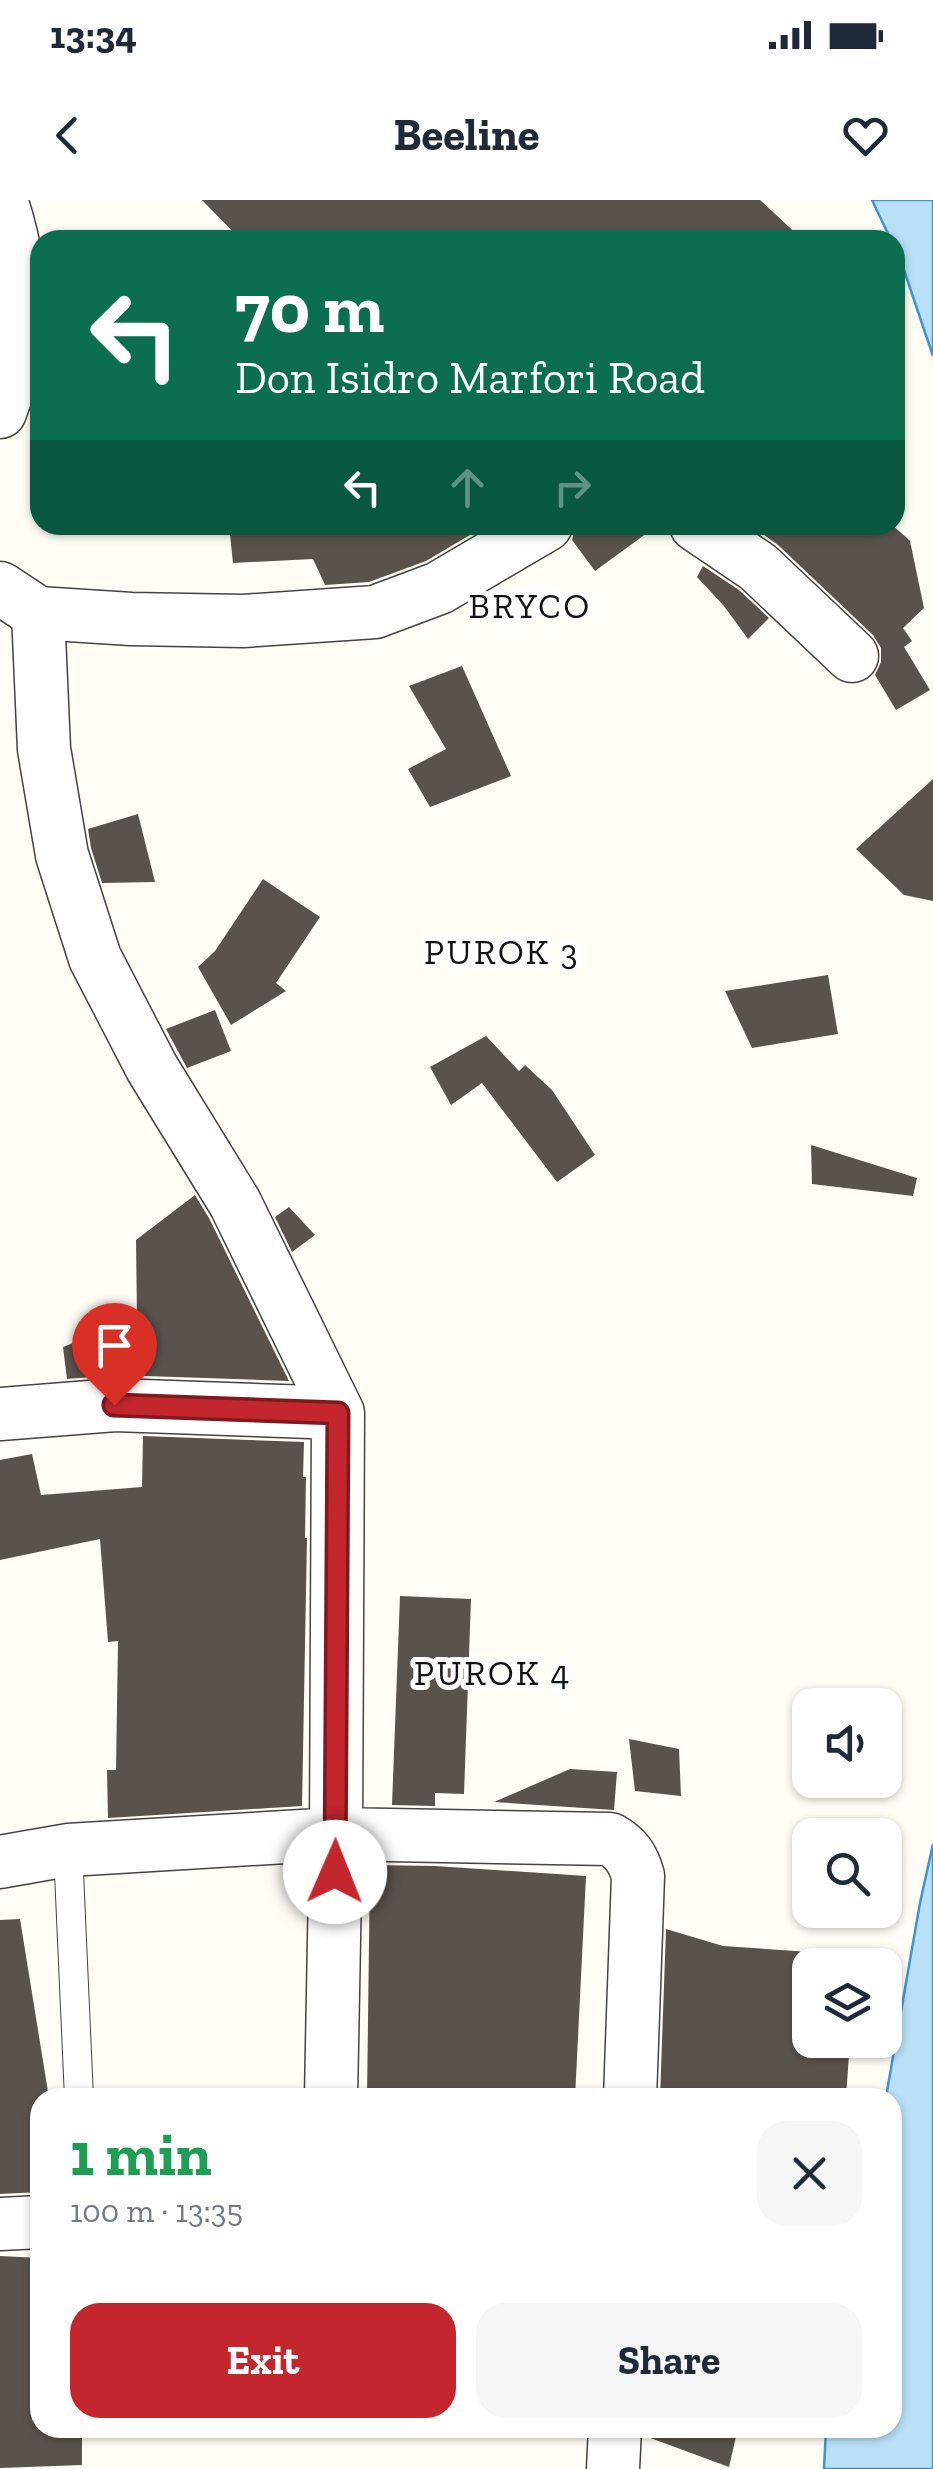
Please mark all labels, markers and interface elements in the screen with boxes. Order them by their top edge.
text: 13:34 [50,12,137,58]
icon: back [40,108,95,163]
text: Beeline [393,108,540,162]
icon: heart [838,108,893,163]
text: 70 m [235,266,384,350]
icon: left [70,270,200,400]
text: Don Isidro Marfori Road [235,351,705,405]
icon: left [335,460,390,515]
icon: ahead [440,460,495,515]
icon: right [545,460,600,515]
district label: BRYCO [469,585,591,627]
district label: PUROK 3 [424,931,580,973]
pin [72,1303,157,1406]
icon: arrive [87,1318,142,1373]
district label: PUROK 4 [414,1652,572,1694]
map controls [792,1688,902,2058]
button: sound [792,1688,902,1798]
button: search [792,1818,902,1928]
position arrow [283,1820,387,1924]
button: layers [792,1948,902,2058]
text: 1 min [70,2118,212,2190]
button: close [757,2121,862,2226]
text: 100 m · 13:35 [70,2192,243,2230]
button: Exit [70,2303,456,2418]
button: Share [476,2303,862,2418]

